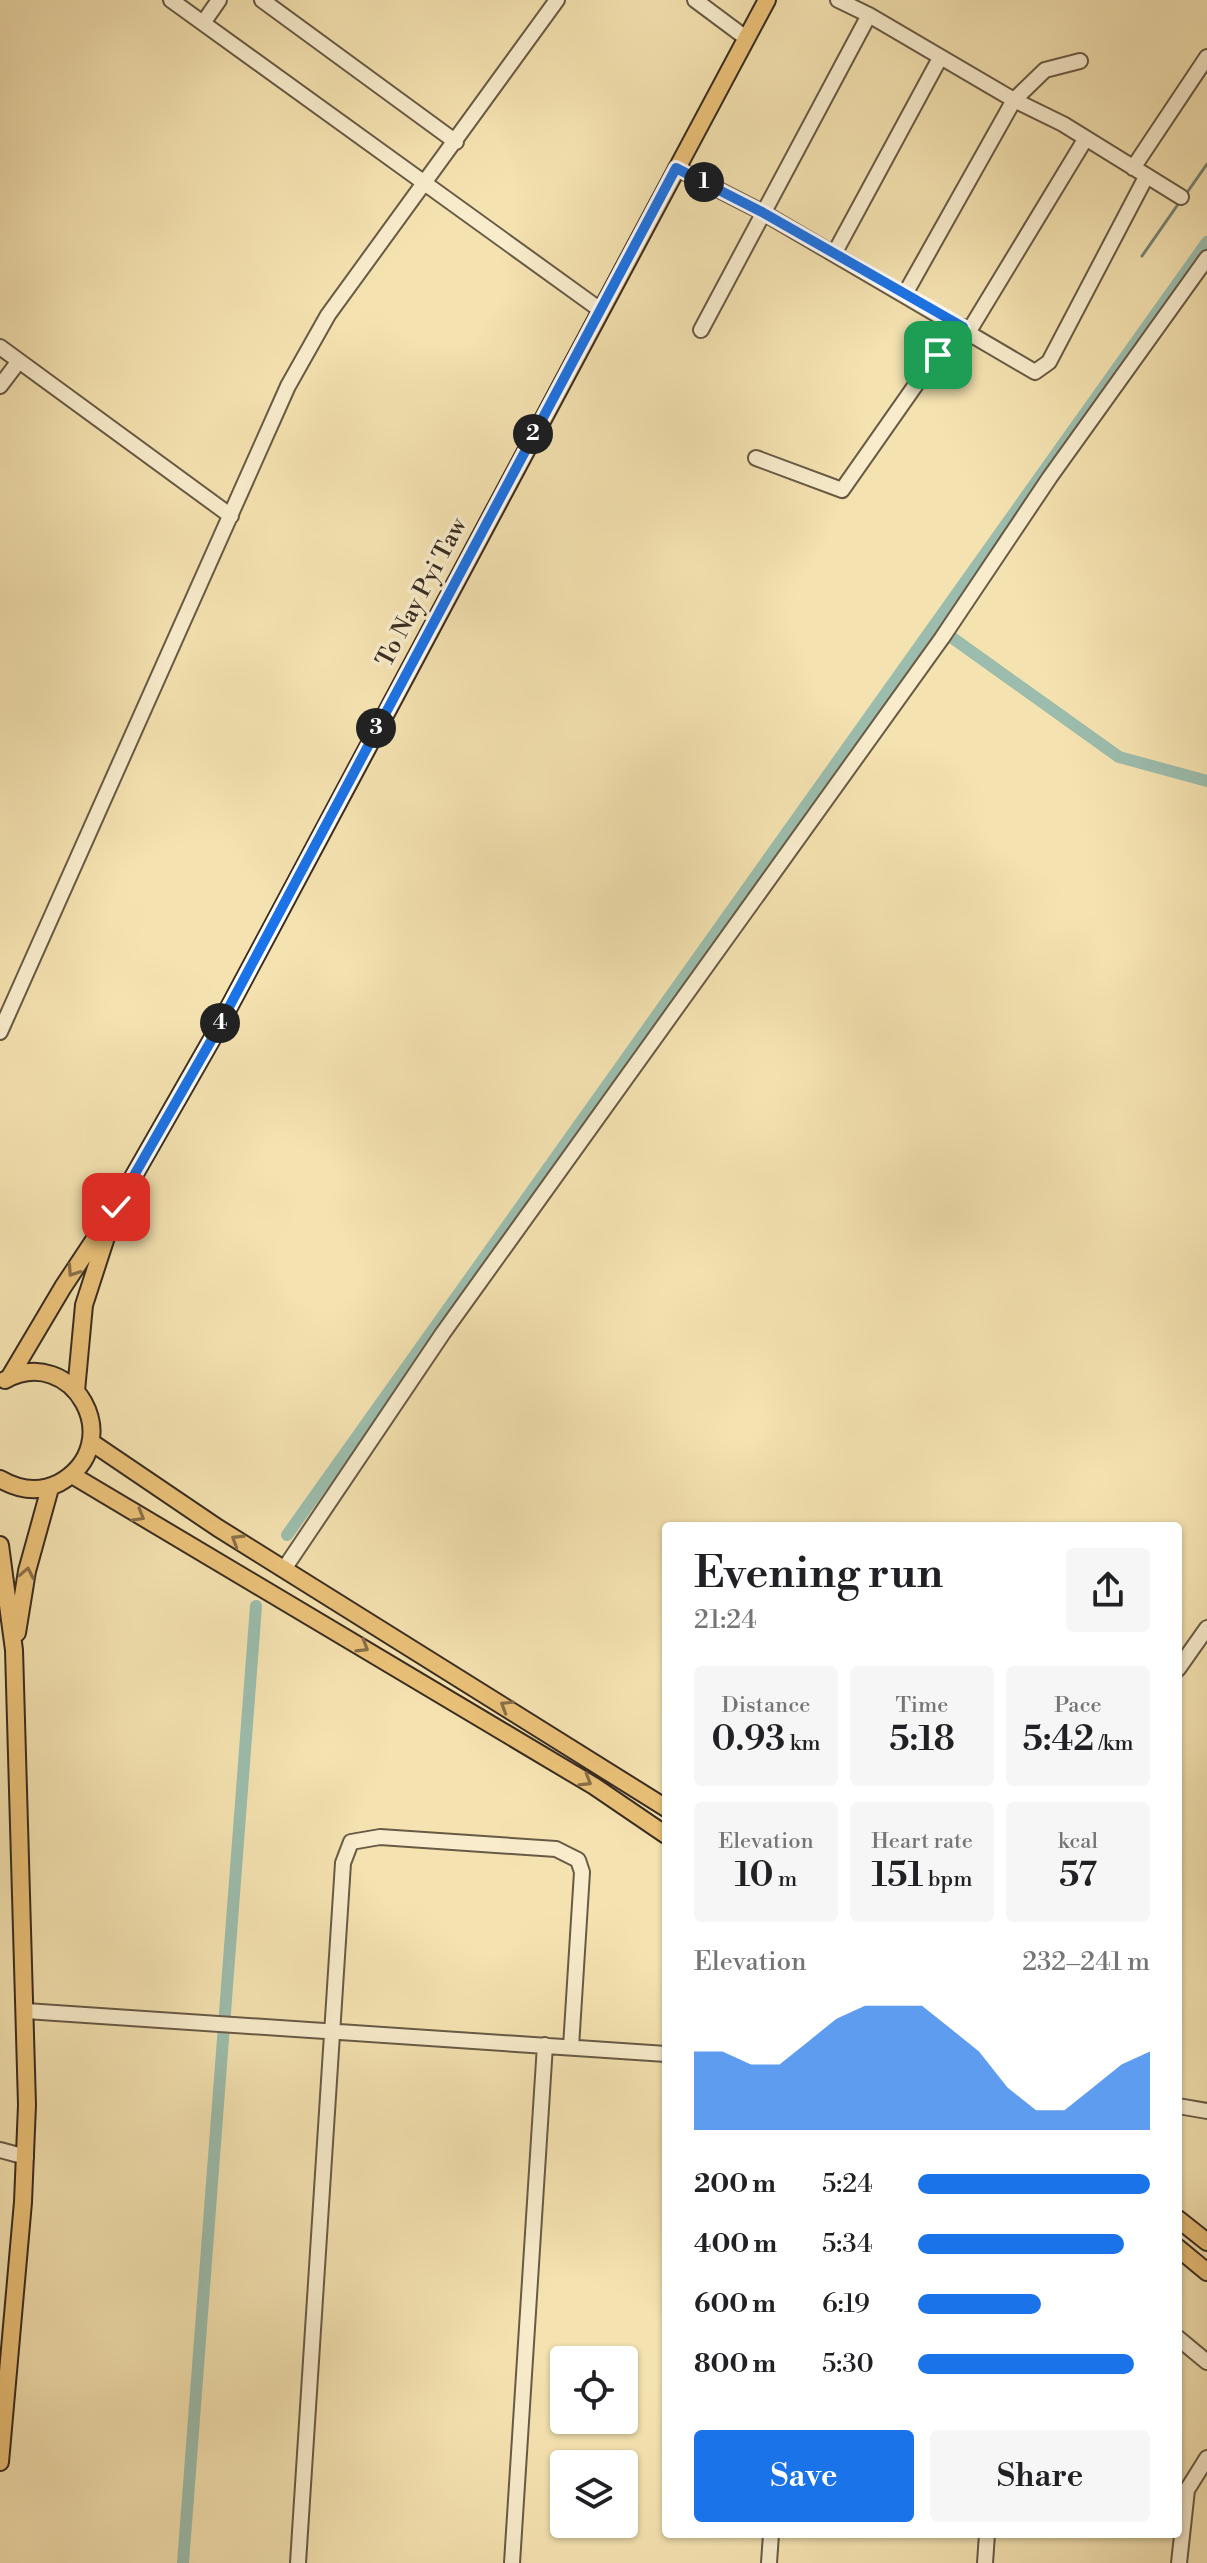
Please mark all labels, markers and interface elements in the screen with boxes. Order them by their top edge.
pin: 1 [684,162,724,202]
text: 1 [699,168,709,195]
pin [904,321,972,389]
icon: arrive [916,333,960,377]
pin: 2 [513,414,553,454]
text: 2 [526,420,540,447]
street label: To Nay Pyi Taw [370,511,474,672]
pin: 3 [356,708,396,748]
text: 3 [369,714,383,741]
pin: 4 [200,1003,240,1043]
text: 4 [213,1009,227,1036]
pin [82,1173,150,1241]
icon: check [94,1185,138,1229]
one-way arrow [68,1263,83,1277]
one-way arrow [130,1506,145,1522]
one-way arrow [231,1534,246,1550]
text: Evening run [694,1546,943,1601]
button: share [1066,1548,1150,1632]
one-way arrow [18,1567,35,1581]
text: 21:24 [694,1604,757,1636]
one-way arrow [354,1638,369,1653]
text: Distance [722,1692,810,1719]
text: Time [896,1692,948,1719]
text: Pace [1054,1692,1102,1719]
one-way arrow [500,1700,515,1715]
text: 0.93 [711,1719,785,1761]
text: 5:18 [889,1719,955,1761]
text: 5:42 [1022,1719,1094,1761]
text: km [785,1730,821,1757]
text: /km [1094,1730,1134,1757]
one-way arrow [577,1771,592,1787]
text: Elevation [718,1828,814,1855]
text: Heart rate [871,1828,973,1855]
text: kcal [1058,1828,1098,1855]
text: 10 [735,1855,773,1897]
text: 151 [872,1855,923,1897]
text: 57 [1059,1855,1097,1897]
text: m [773,1866,797,1893]
text: bpm [923,1866,972,1893]
text: Elevation [694,1946,807,1978]
text: 232–241 m [1022,1946,1150,1978]
text: 200 m [694,2168,776,2200]
text: 5:24 [822,2168,873,2200]
text: 400 m [694,2228,777,2260]
text: 5:34 [822,2228,872,2260]
text: 600 m [694,2288,776,2320]
text: 6:19 [822,2288,870,2320]
map controls [550,2346,638,2538]
button: locate [550,2346,638,2434]
text: 800 m [694,2348,776,2380]
text: 5:30 [822,2348,874,2380]
button: Save [694,2430,914,2522]
button: Share [930,2430,1150,2522]
button: layers [550,2450,638,2538]

